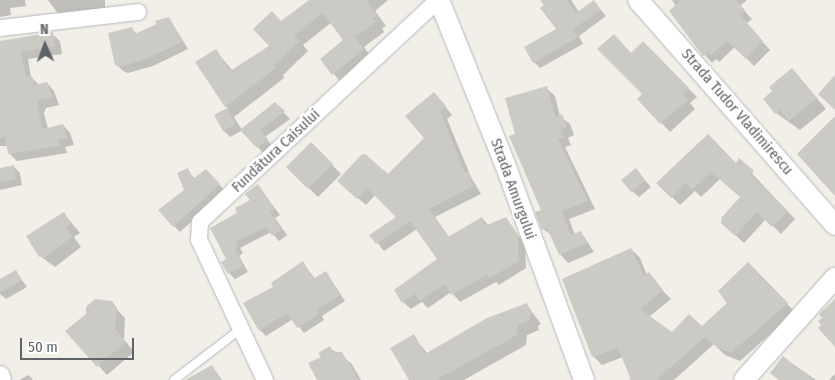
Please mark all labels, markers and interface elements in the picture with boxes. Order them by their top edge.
north arrow [20,20,70,70]
text: N [40,21,49,38]
street label: Strada Tudor Vladimirescu [677,45,797,179]
street label: Fundătura Caisului [228,106,324,196]
street label: Strada Amurgului [486,136,540,242]
scale bar [22,328,136,360]
text: 50 m [28,338,58,356]

